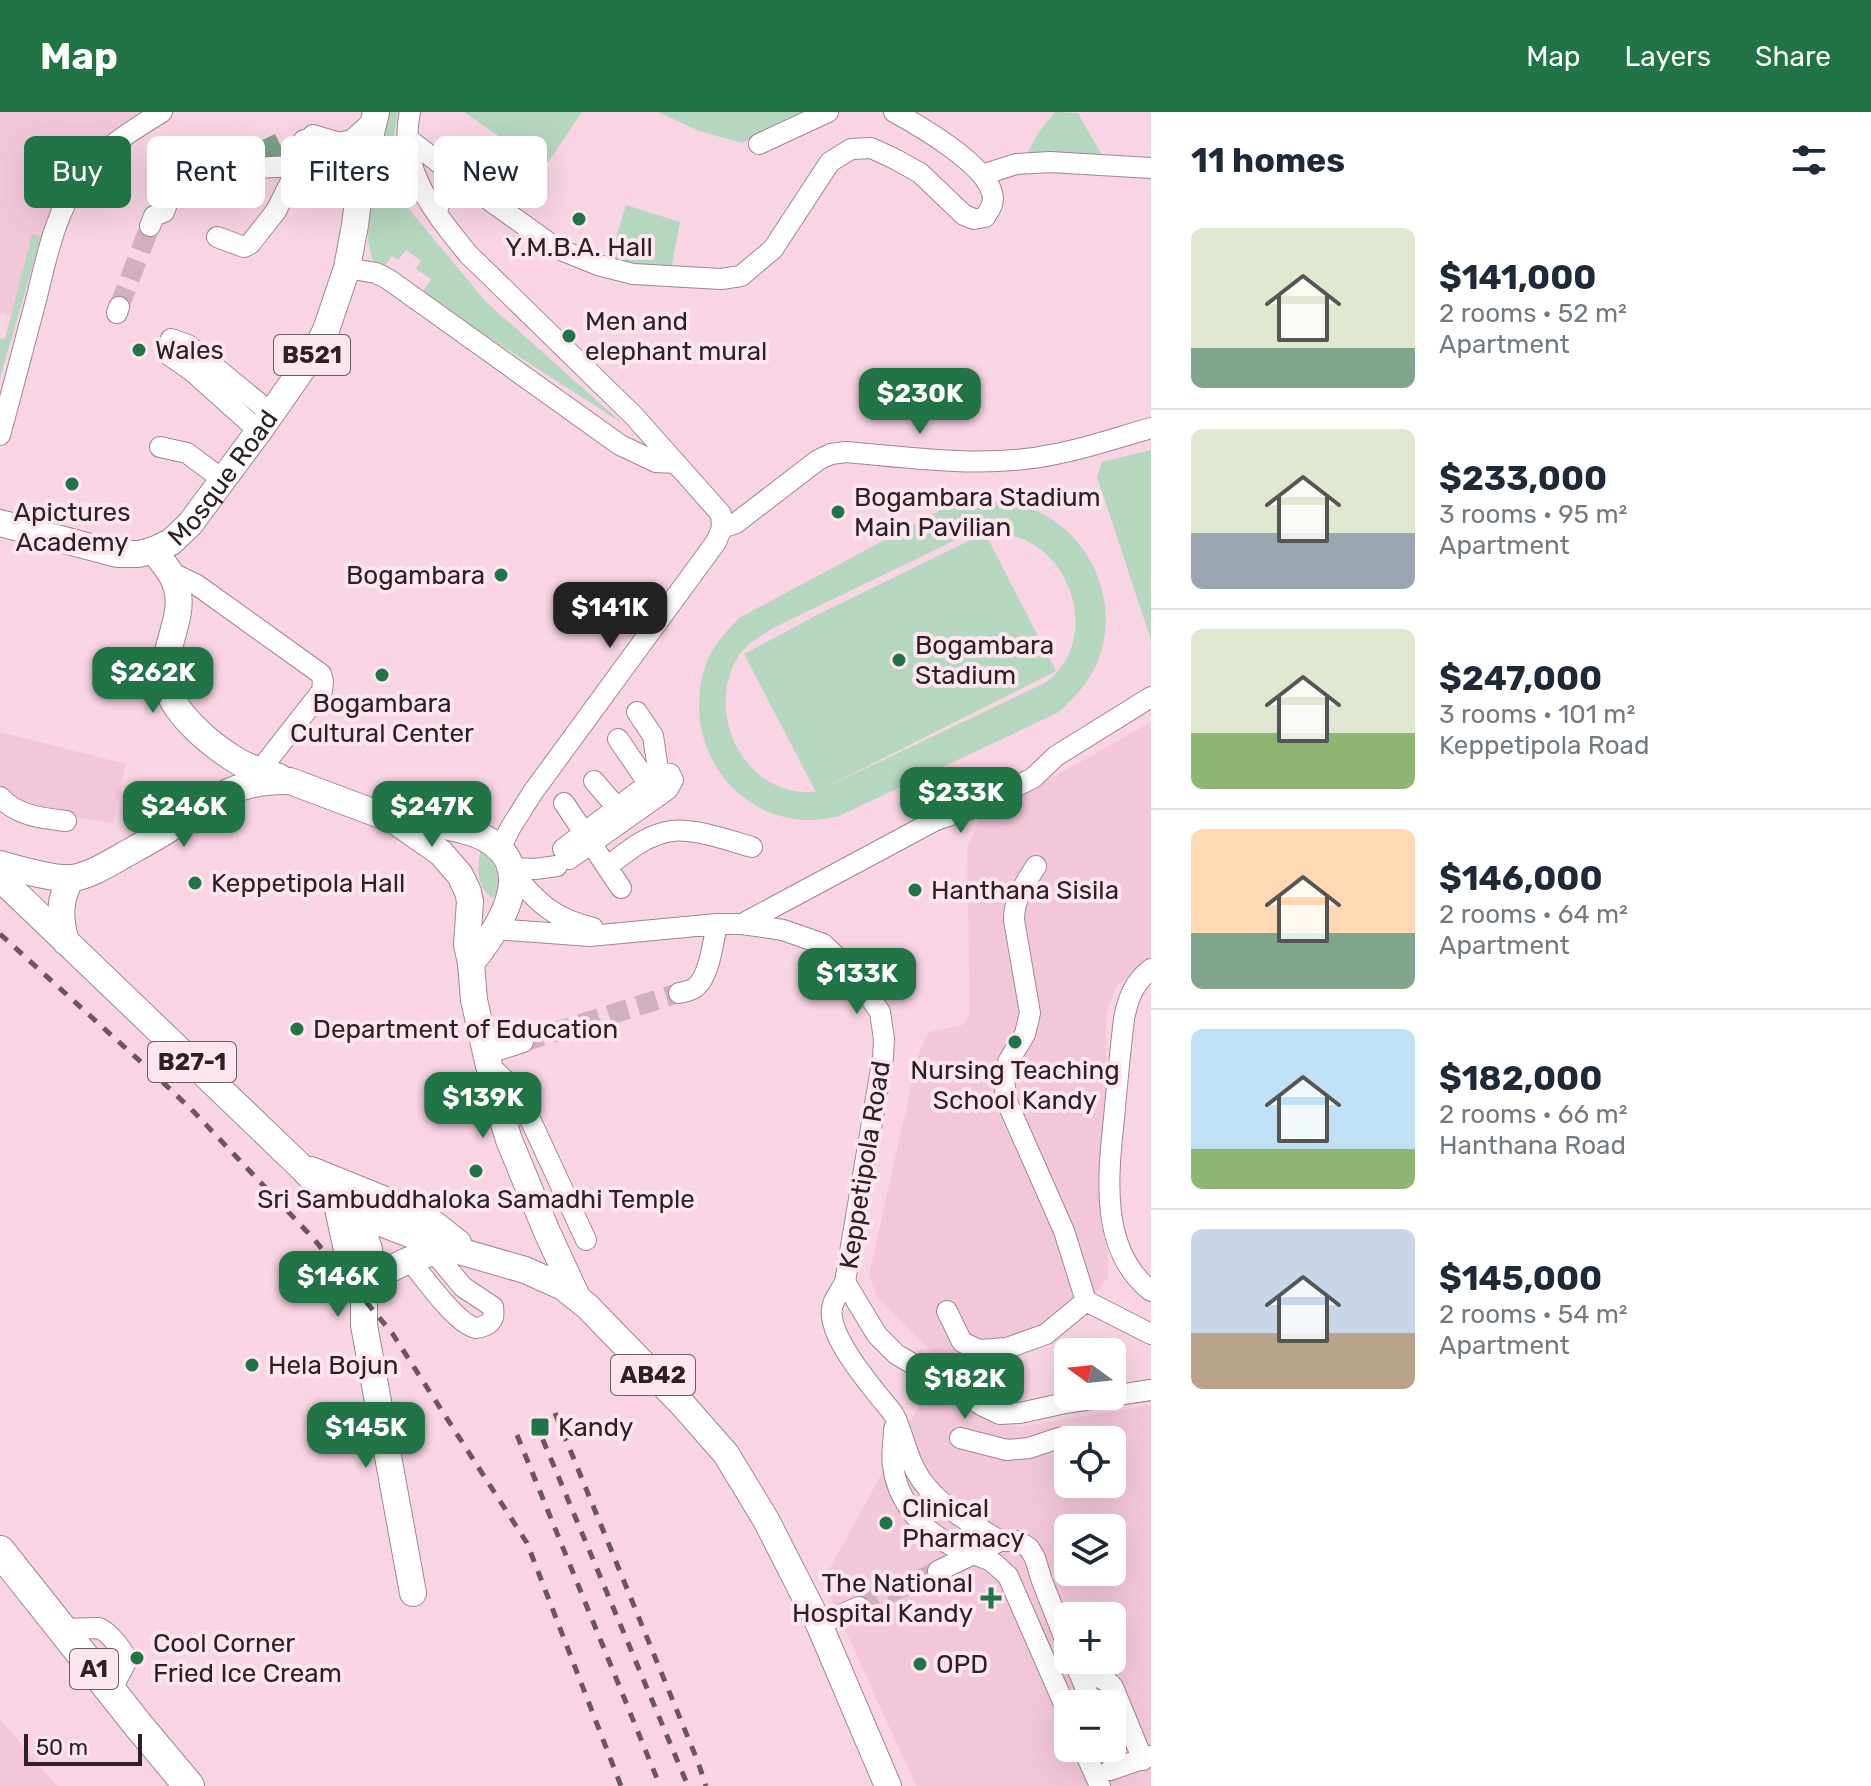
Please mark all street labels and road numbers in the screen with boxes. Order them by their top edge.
road number: B521 [274,335,350,375]
street label: Mosque Road [161,404,284,552]
road number: B27-1 [148,1042,236,1082]
street label: Keppetipola Road [833,1059,897,1271]
road number: AB42 [611,1355,695,1395]
road number: A1 [70,1649,118,1689]

